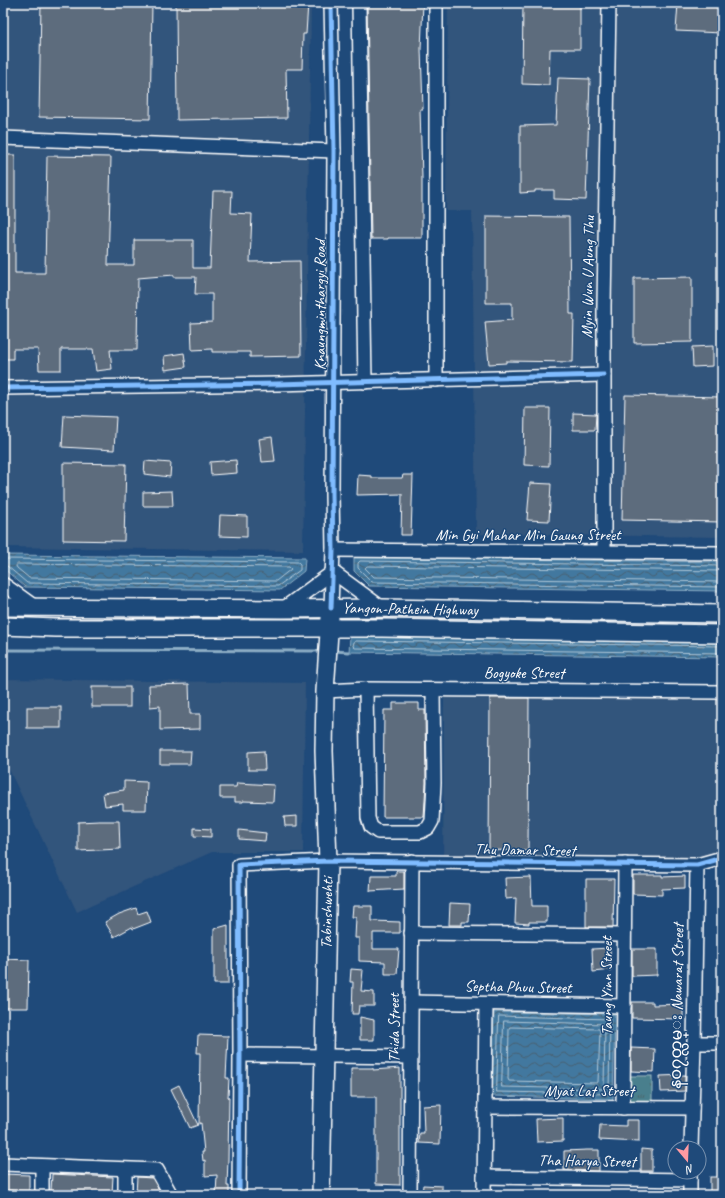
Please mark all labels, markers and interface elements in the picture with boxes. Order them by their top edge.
street label: Myin Wun U Aung Thu [577,215,599,338]
street label: Knaungminthargyi Road [310,237,330,370]
street label: Min Gyi Mahar Min Gaung Street [436,525,622,545]
street label: Yangon-Pathein Highway [342,598,480,620]
street label: Bogyoke Street [484,663,567,683]
street label: Thu Damar Street [474,839,578,861]
street label: Tabinshwehti [316,875,338,949]
street label: နဝ၇တ္လမ္း Nawarat Street [666,920,691,1089]
street label: Taung Yinn Street [597,935,617,1036]
street label: Septha Phuu Street [464,976,573,998]
street label: Thida Street [384,992,404,1063]
street label: Myat Lat Street [544,1081,636,1101]
north arrow [667,1140,707,1180]
street label: Tha Harya Street [538,1150,638,1172]
text: N [683,1162,696,1178]

